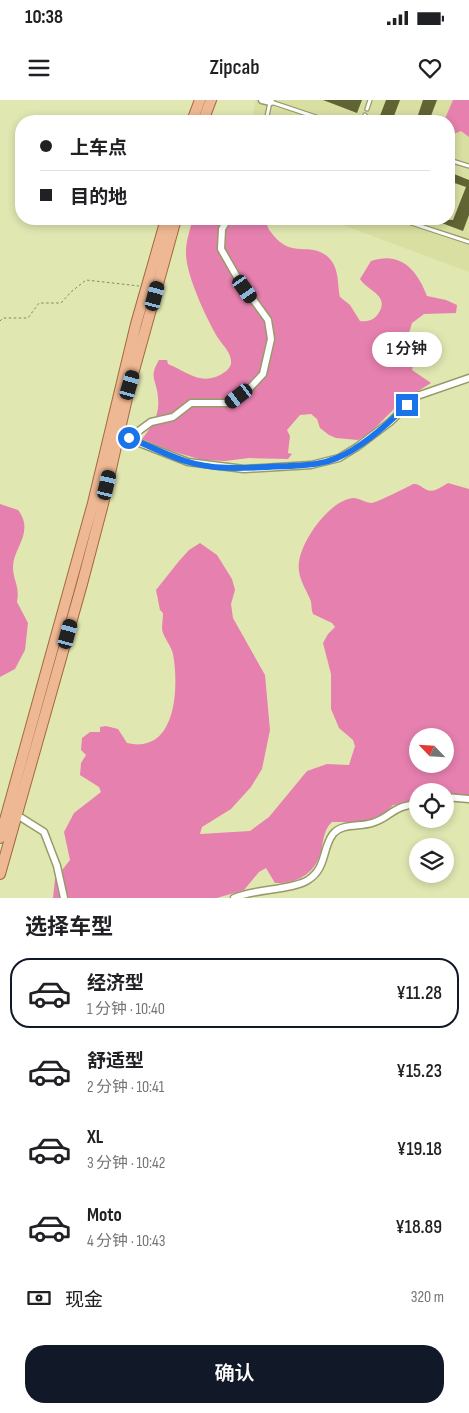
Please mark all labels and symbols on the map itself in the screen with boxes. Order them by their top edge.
car [230,272,259,306]
car [143,280,166,312]
callout: 1 分钟 [372,332,442,368]
car [118,369,141,401]
car [222,381,255,411]
route end [396,394,418,416]
route start [118,427,140,449]
car [96,469,117,501]
car [56,618,79,650]
north arrow [409,728,454,772]

